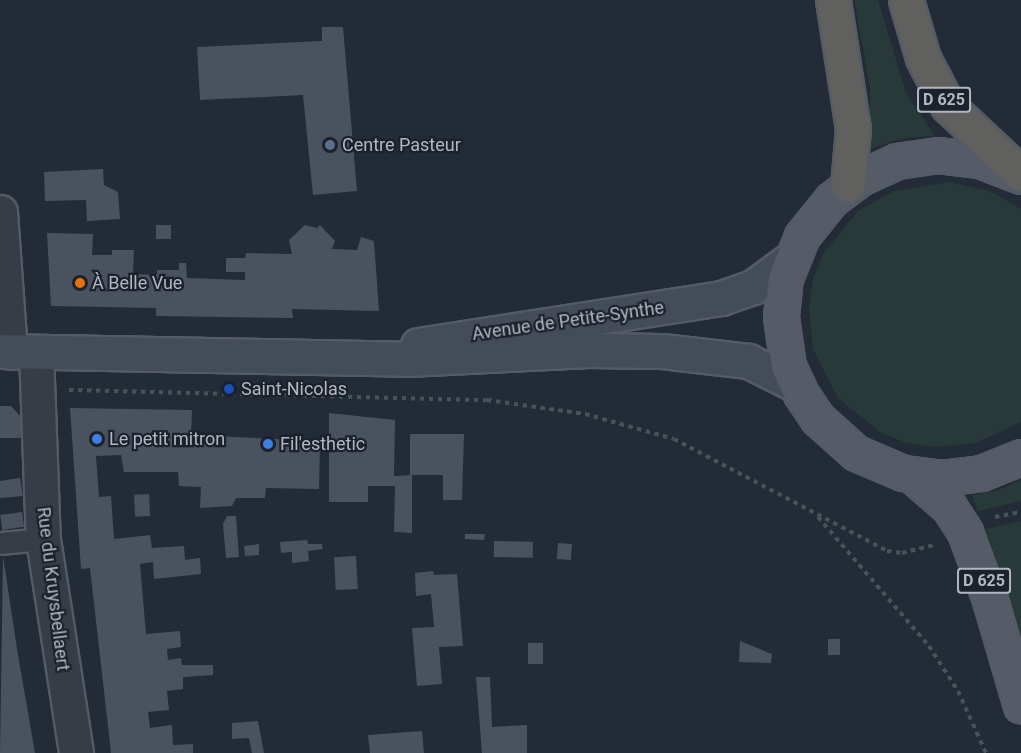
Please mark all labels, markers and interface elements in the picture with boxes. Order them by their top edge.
road number: D 625 [917,87,971,113]
place label: Centre Pasteur [342,134,461,156]
marker: Centre Pasteur [323,138,337,152]
place label: À Belle Vue [92,272,182,294]
marker: À Belle Vue [73,276,87,290]
street label: Avenue de Petite-Synthe [471,297,665,345]
place label: Saint-Nicolas [241,378,347,400]
marker: Saint-Nicolas [222,382,236,396]
place label: Le petit mitron [109,428,225,450]
marker: Le petit mitron [90,432,104,446]
place label: Fil'esthetic [280,433,365,455]
marker: Fil'esthetic [261,437,275,451]
street label: Rue du Kruysbellaert [32,506,74,672]
road number: D 625 [957,568,1011,594]

